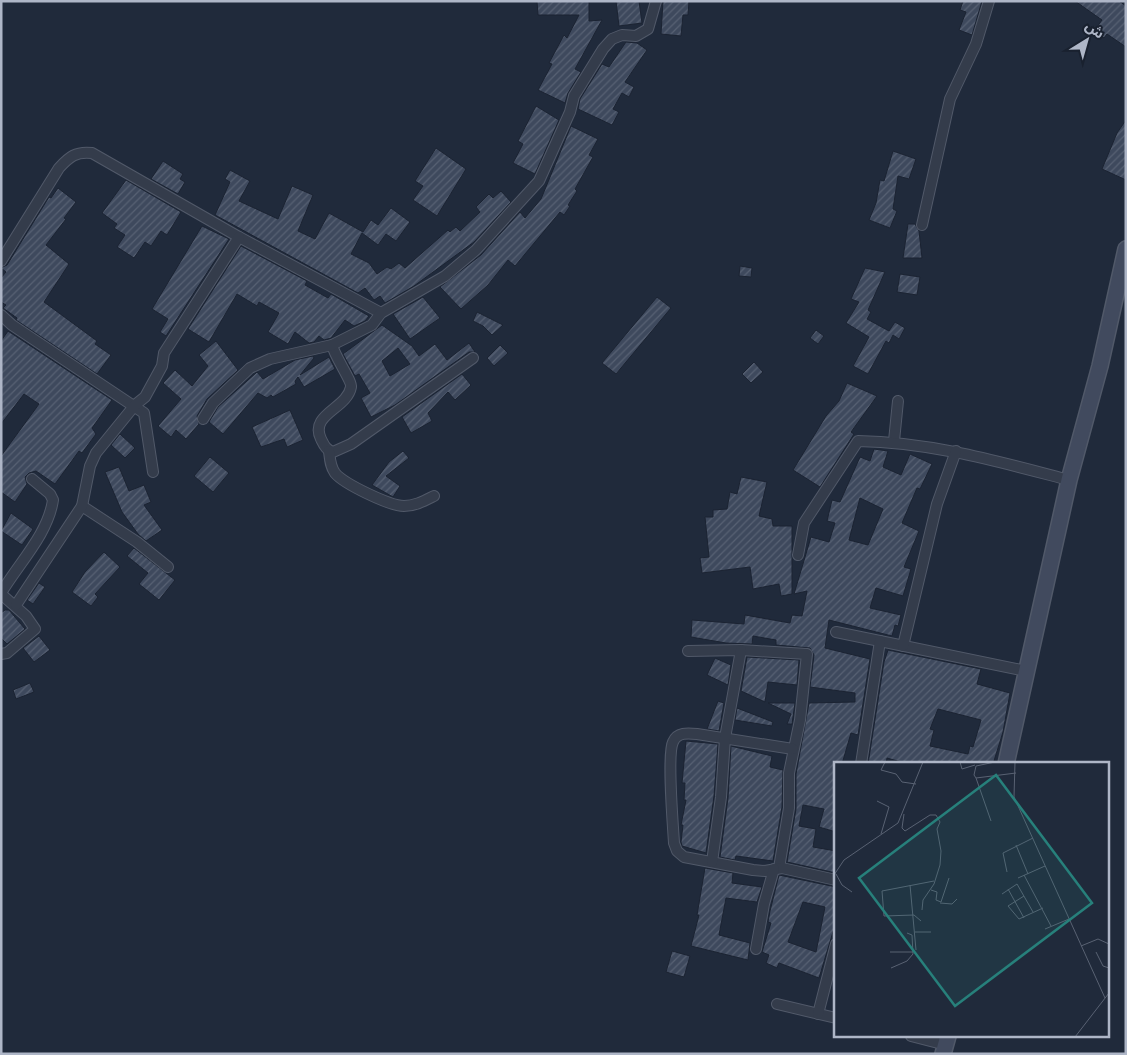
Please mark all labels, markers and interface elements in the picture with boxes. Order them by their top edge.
north arrow [1062,15,1112,65]
text: ش [1082,16,1109,43]
inset map [834,762,1110,1038]

